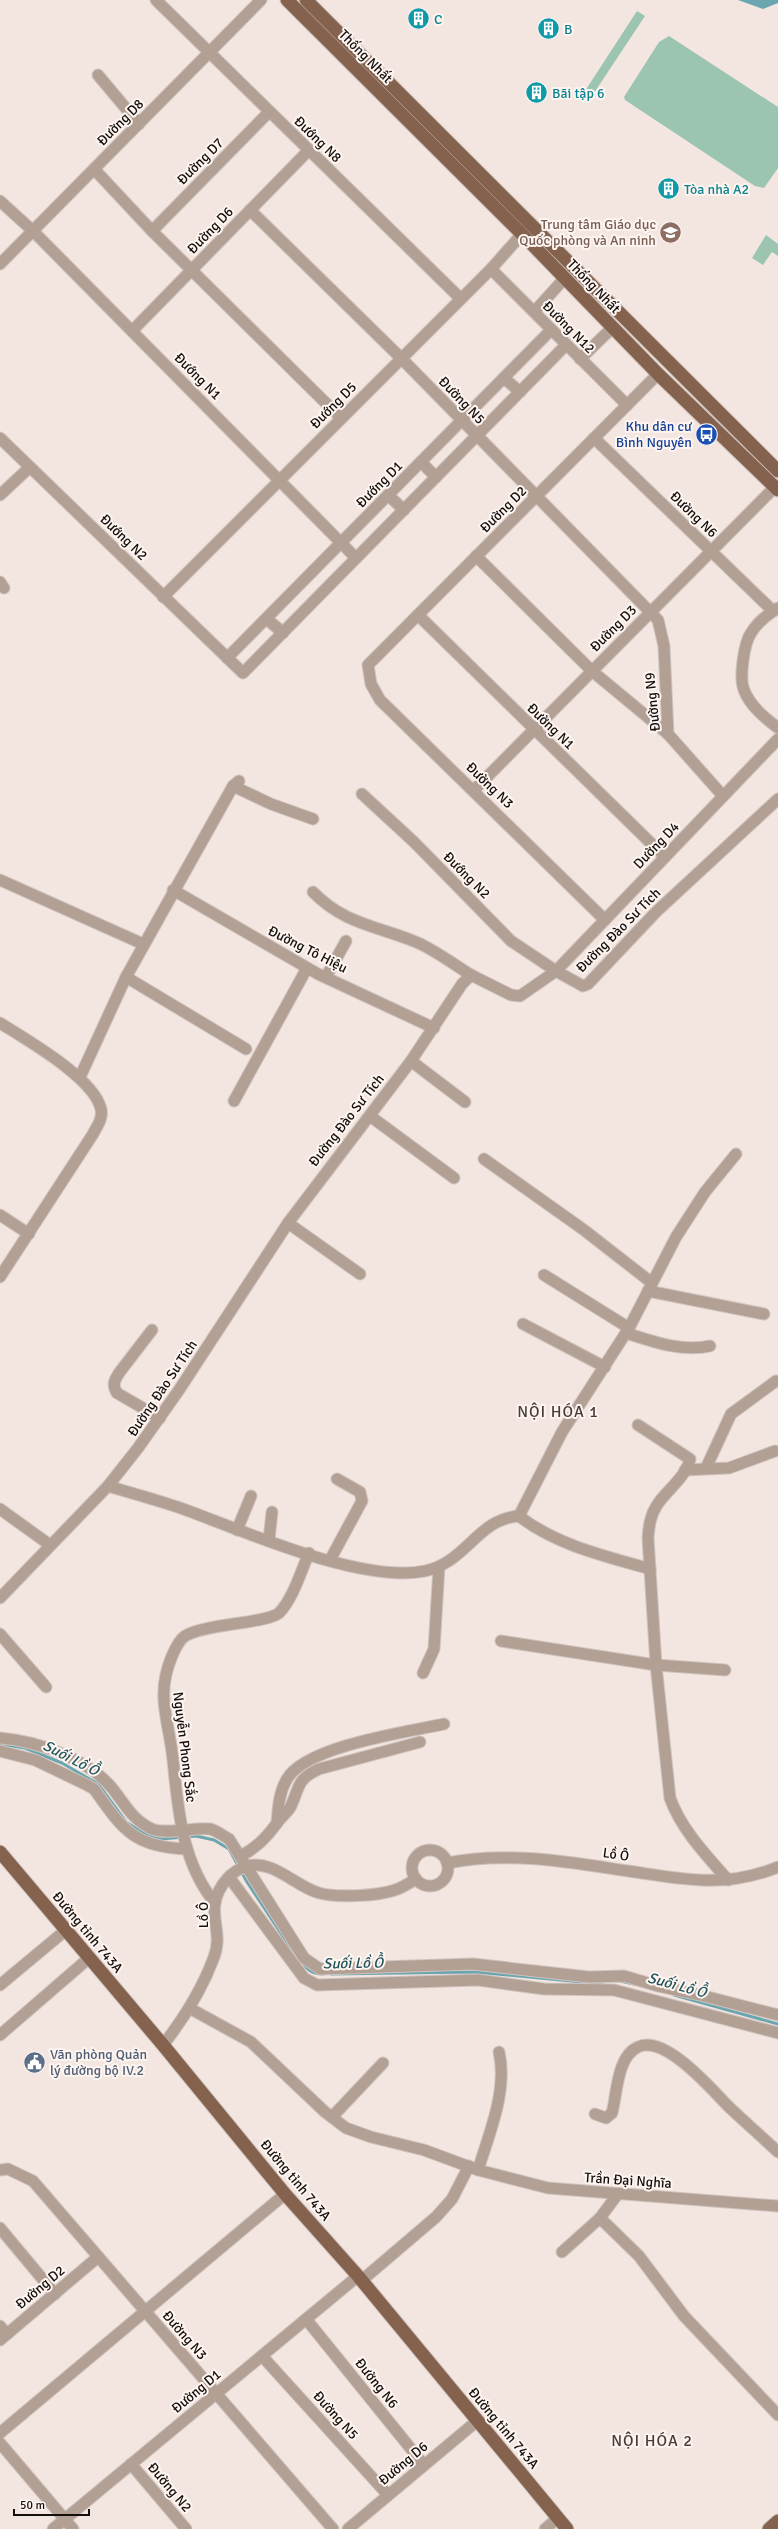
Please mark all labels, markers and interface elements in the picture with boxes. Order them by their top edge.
building icon: C [406,6,432,32]
place label: C [434,11,442,28]
building icon: B [536,16,562,42]
place label: B [564,21,572,38]
street label: Thống Nhất [335,26,396,87]
building icon: Bãi tập 6 [524,80,550,106]
place label: Bãi tập 6 [552,85,605,102]
street label: Đường D8 [93,95,147,149]
street label: Đướng N8 [290,113,345,166]
street label: Đường D7 [173,134,227,188]
building icon: Tòa nhà A2 [655,176,681,202]
place label: Tòa nhà A2 [684,181,749,198]
street label: Đường D6 [184,203,237,257]
place label: Trung tâm Giáo dục Quốc phòng và An ninh [519,216,656,249]
school or university icon: Trung tâm Giáo dục Quốc phòng và An ninh [658,219,684,245]
street label: Thống Nhất [564,256,624,317]
street label: Đường N12 [539,298,598,357]
street label: Đướng N1 [171,349,225,403]
street label: Đường N5 [435,373,488,428]
street label: Đướng D5 [306,378,360,432]
place label: Khu dân cư Bình Nguyên [616,418,693,451]
bus stop icon: Khu dân cư Bình Nguyên [694,421,720,447]
street label: Đướng D1 [352,457,406,511]
street label: Đường D2 [476,482,530,536]
street label: Đường N6 [666,488,721,541]
street label: Đướng N2 [96,511,151,564]
street label: Đường D3 [586,601,640,655]
street label: Đường N9 [641,671,664,732]
street label: Đường N1 [523,700,578,753]
street label: Đường N3 [462,759,517,812]
street label: Dường D4 [630,818,683,872]
street label: Đướng N2 [440,848,494,902]
street label: Đường Đào Sư Tích [573,885,664,976]
street label: Đường Tô Hiệu [265,922,350,977]
street label: Đường Đào Sư Tích [305,1071,388,1170]
street label: Đường Đào Sư Tích [124,1337,201,1440]
district label: NỘI HÓA 1 [517,1402,599,1422]
street label: Nguyễn Phong Sắc [169,1691,200,1804]
water label: Suối Lồ Ồ [40,1735,104,1780]
street label: Lồ Ô [602,1844,630,1865]
street label: Đường tỉnh 743A [49,1888,127,1977]
street label: Lồ Ô [195,1902,212,1928]
water label: Suối Lồ Ồ [323,1951,384,1973]
water label: Suối Lồ Ồ [646,1967,710,2002]
place label: Văn phòng Quản lý đường bộ IV.2 [50,2046,147,2079]
public building icon: Văn phòng Quản lý đường bộ IV.2 [21,2049,47,2075]
street label: Đường tỉnh 743A [257,2136,335,2225]
street label: Trần Đại Nghĩa [584,2169,672,2192]
street label: Đường D2 [12,2262,68,2313]
street label: Đường N3 [159,2307,211,2363]
street label: Đường N6 [351,2355,402,2412]
street label: Đường D1 [168,2366,224,2417]
street label: Đường tỉnh 743A [465,2384,543,2473]
street label: Đường N5 [309,2388,362,2443]
district label: NỘI HÓA 2 [611,2431,693,2451]
street label: Đường D6 [375,2438,431,2489]
street label: Đường N2 [144,2459,195,2516]
scale bar [14,2491,89,2517]
text: 50 m [20,2498,45,2513]

